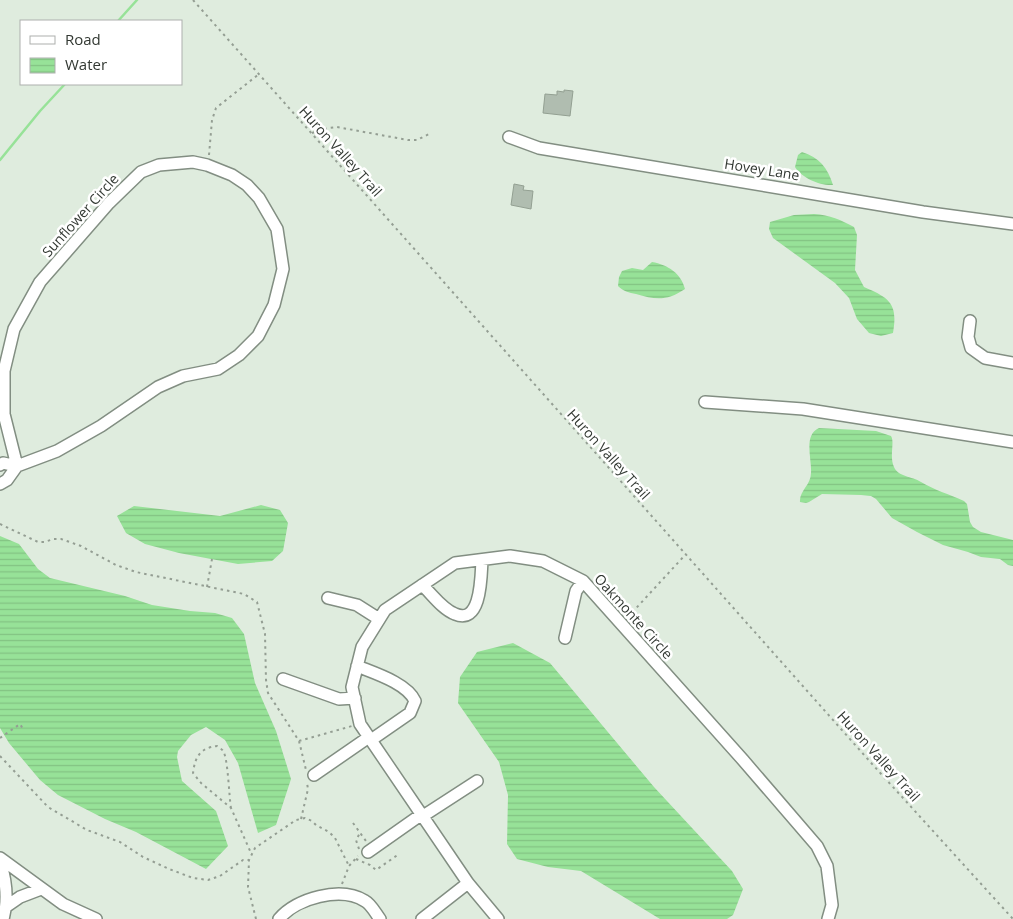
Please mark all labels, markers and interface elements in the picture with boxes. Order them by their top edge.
legend [20,20,182,85]
text: Road [65,29,101,49]
text: Water [65,54,107,74]
street label: Huron Valley Trail [295,102,387,200]
street label: Hovey Lane [723,154,801,184]
street label: Sunflower Circle [38,169,123,261]
street label: Huron Valley Trail [563,405,655,503]
street label: Oakmonte Circle [591,569,678,663]
street label: Huron Valley Trail [833,707,925,805]

